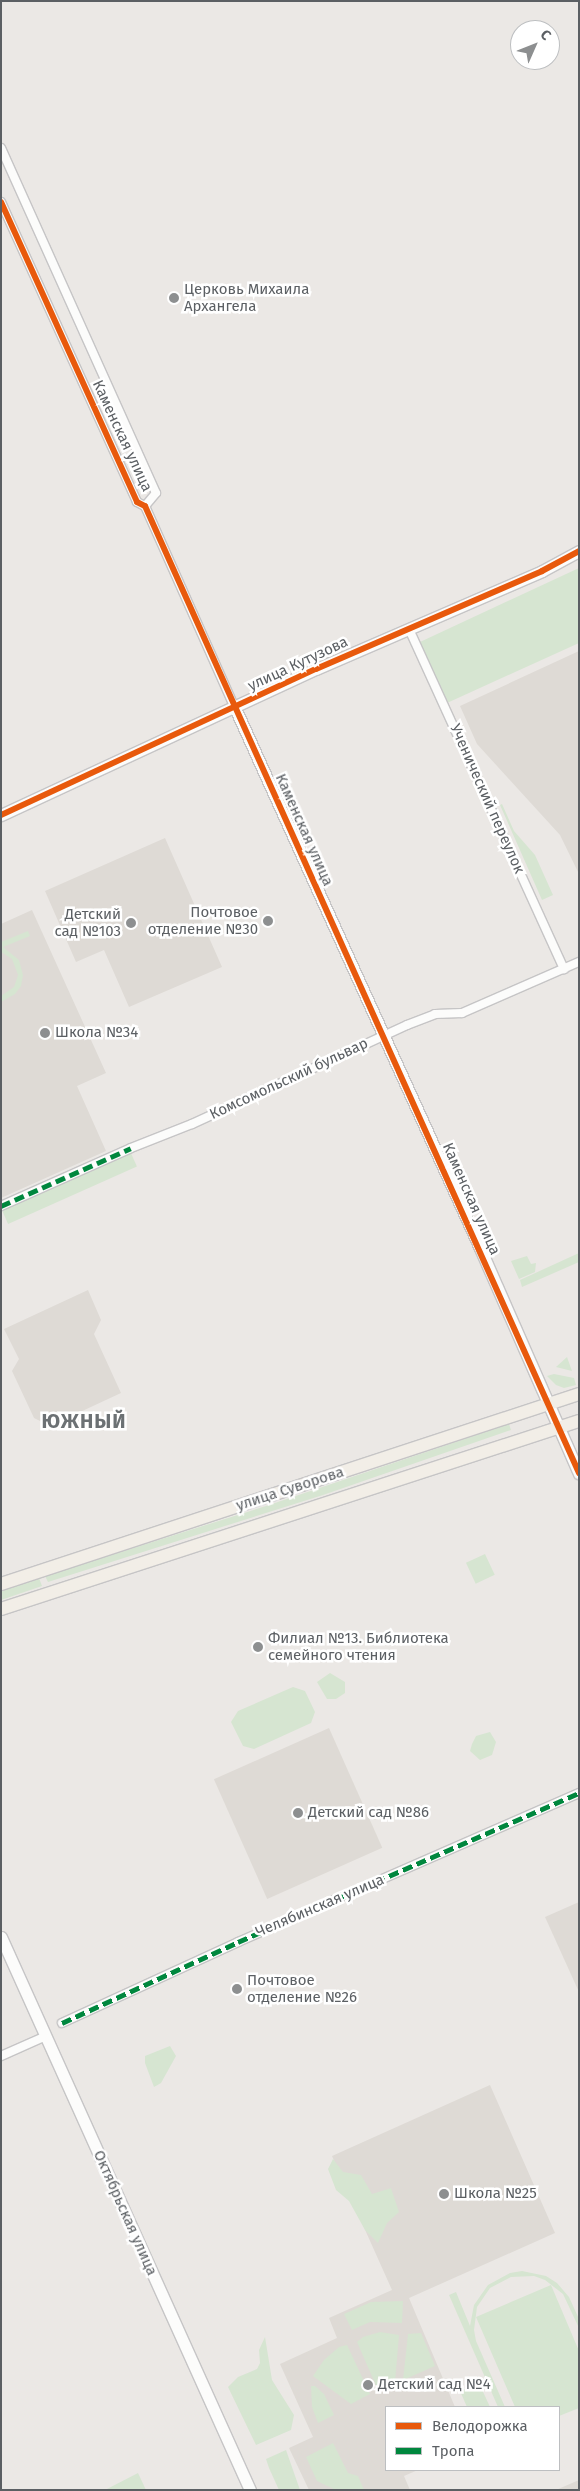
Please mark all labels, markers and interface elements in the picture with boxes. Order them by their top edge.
north arrow [510,20,560,70]
text: С [537,26,554,44]
place label: Церковь Михаила Архангела [184,280,309,315]
marker: Церковь Михаила Архангела [168,292,180,304]
street label: Каменская улица [88,377,156,495]
street label: улица Кутузова [245,633,351,695]
street label: Ученический переулок [446,721,528,877]
street label: Каменская улица [271,771,337,889]
place label: Почтовое отделение №30 [148,903,258,938]
place label: Детский сад №103 [54,905,121,940]
marker: Почтовое отделение №30 [262,915,274,927]
marker: Детский сад №103 [125,917,137,929]
place label: Школа №34 [55,1024,138,1042]
marker: Школа №34 [39,1027,51,1039]
street label: Комсомольский бульвар [207,1034,371,1124]
street label: Каменская улица [438,1140,504,1258]
district label: ЮЖНЫЙ [41,1409,127,1433]
street label: улица Суворова [234,1463,346,1515]
place label: Филиал №13. Библиотека семейного чтения [268,1629,449,1664]
marker: Филиал №13. Библиотека семейного чтения [252,1641,264,1653]
place label: Детский сад №86 [308,1804,429,1822]
marker: Детский сад №86 [292,1807,304,1819]
street label: Челябинская улица [253,1871,387,1941]
place label: Почтовое отделение №26 [247,1971,357,2006]
marker: Почтовое отделение №26 [231,1983,243,1995]
street label: Октябрьская улица [89,2148,161,2278]
place label: Школа №25 [454,2185,537,2203]
marker: Школа №25 [438,2188,450,2200]
place label: Детский сад №4 [378,2376,491,2394]
marker: Детский сад №4 [362,2379,374,2391]
legend [385,2406,560,2471]
text: Велодорожка [432,2417,528,2435]
text: Тропа [432,2442,474,2460]

